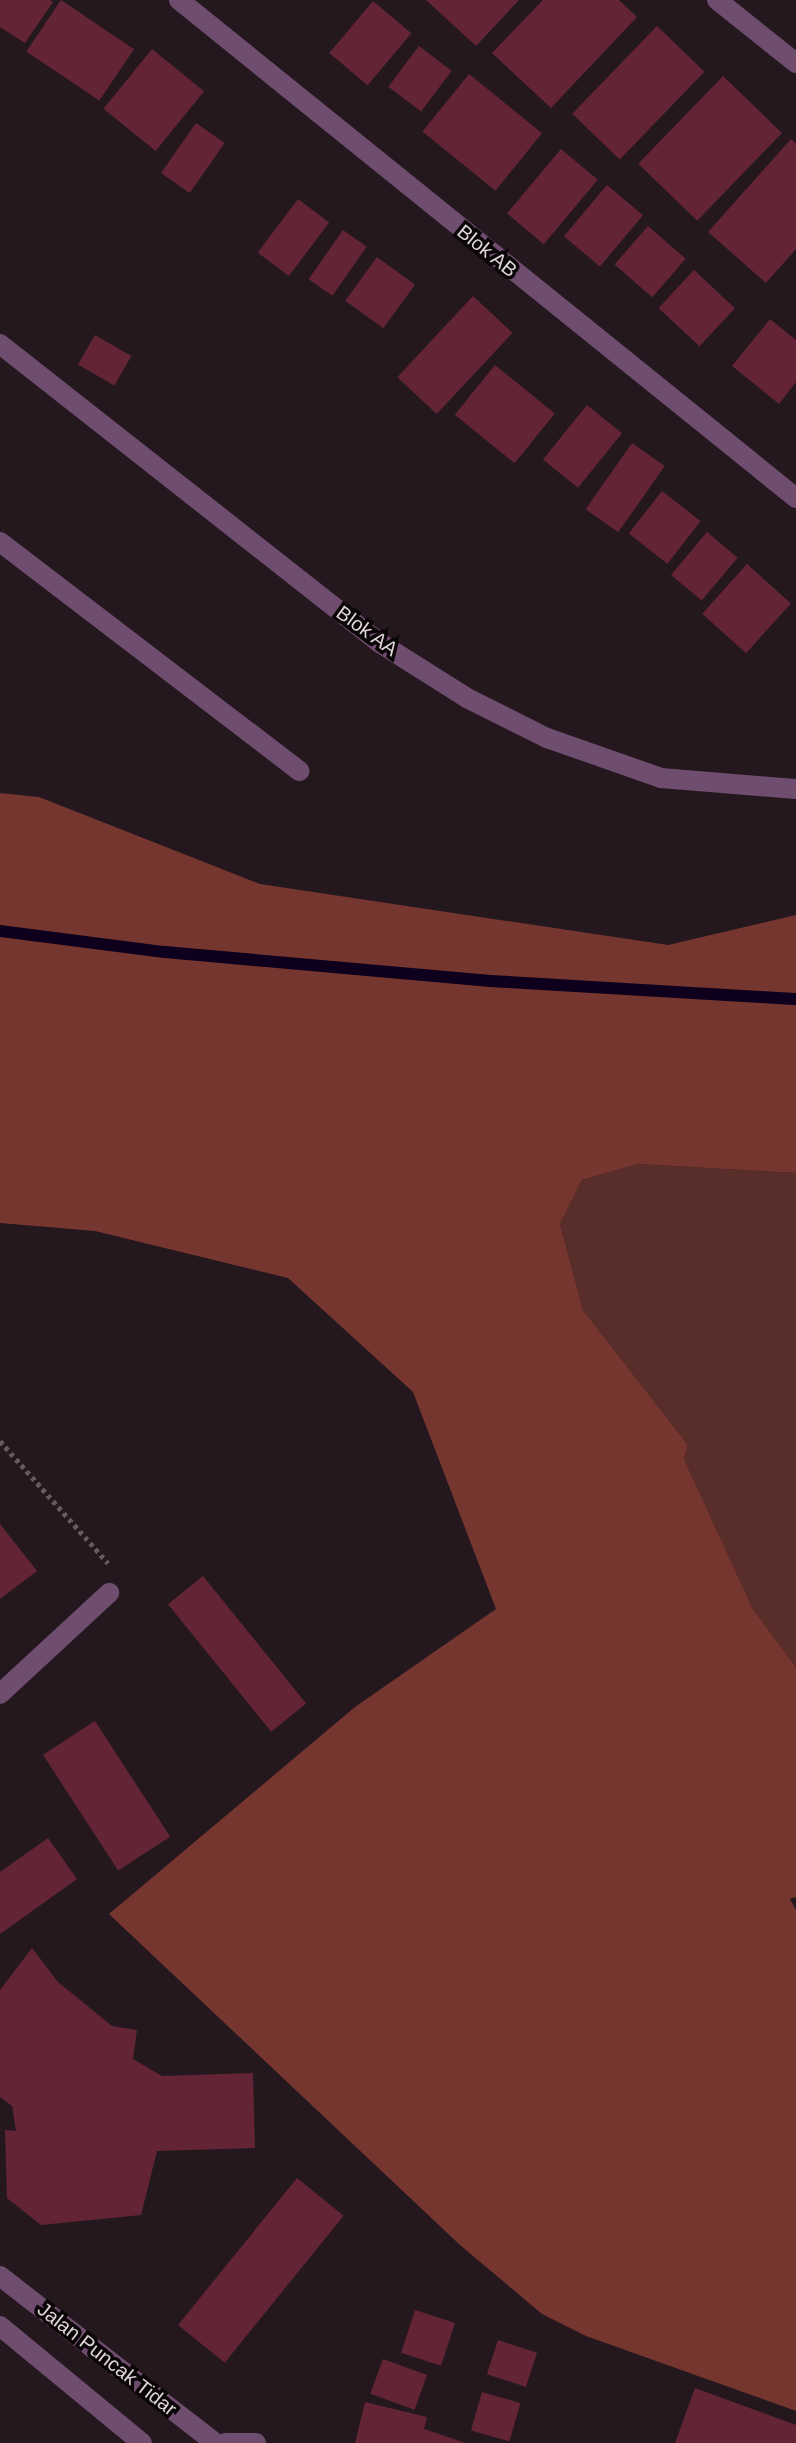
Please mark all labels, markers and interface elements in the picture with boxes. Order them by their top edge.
street label: Blok AB [452,219,522,283]
street label: Blok AA [331,600,403,662]
street label: Jalan Puncak Tidar [32,2297,182,2421]

